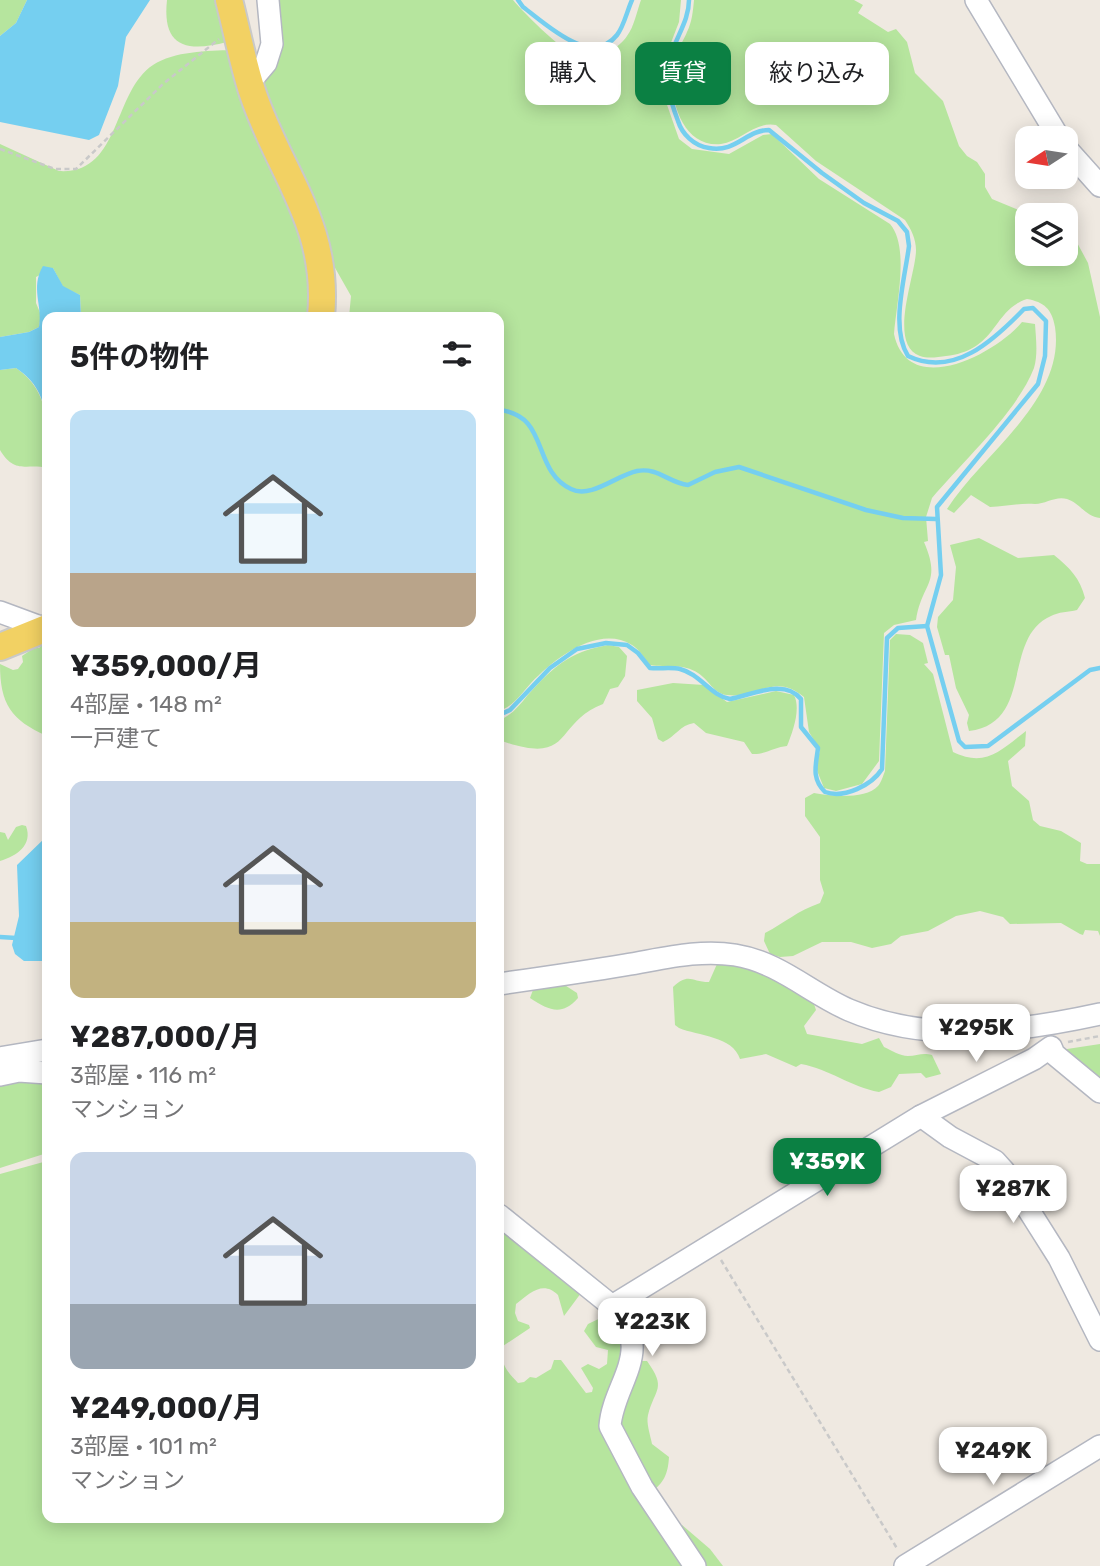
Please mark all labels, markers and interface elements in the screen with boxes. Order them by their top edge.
chip: 購入 [525,42,621,105]
chip: 賃貸 [635,42,731,105]
chip: 絞り込み [745,42,889,105]
north arrow [1015,126,1078,189]
map controls [1015,126,1078,266]
button: layers [1015,203,1078,266]
icon: filters [438,335,476,373]
text: 5件の物件 [70,339,209,375]
icon: home [210,456,336,582]
text: ¥359,000/月 [70,648,262,684]
text: 4部屋 · 148 m² [70,690,222,718]
text: 一戸建て [70,724,162,752]
icon: home [210,827,336,953]
pin: ¥295K [927,1004,1025,1064]
text: ¥295K [938,1013,1014,1041]
text: ¥287,000/月 [70,1019,261,1055]
text: 3部屋 · 116 m² [70,1061,216,1089]
text: マンション [70,1095,185,1123]
pin: ¥359K [778,1138,876,1198]
text: ¥359K [789,1147,865,1175]
pin: ¥287K [964,1166,1062,1225]
text: ¥287K [976,1174,1050,1202]
icon: home [210,1198,336,1324]
pin: ¥223K [603,1298,701,1358]
text: ¥223K [614,1307,690,1335]
text: ¥249,000/月 [70,1390,263,1426]
pin: ¥249K [944,1428,1042,1487]
text: 3部屋 · 101 m² [70,1432,217,1460]
text: ¥249K [955,1436,1031,1464]
text: マンション [70,1466,185,1494]

